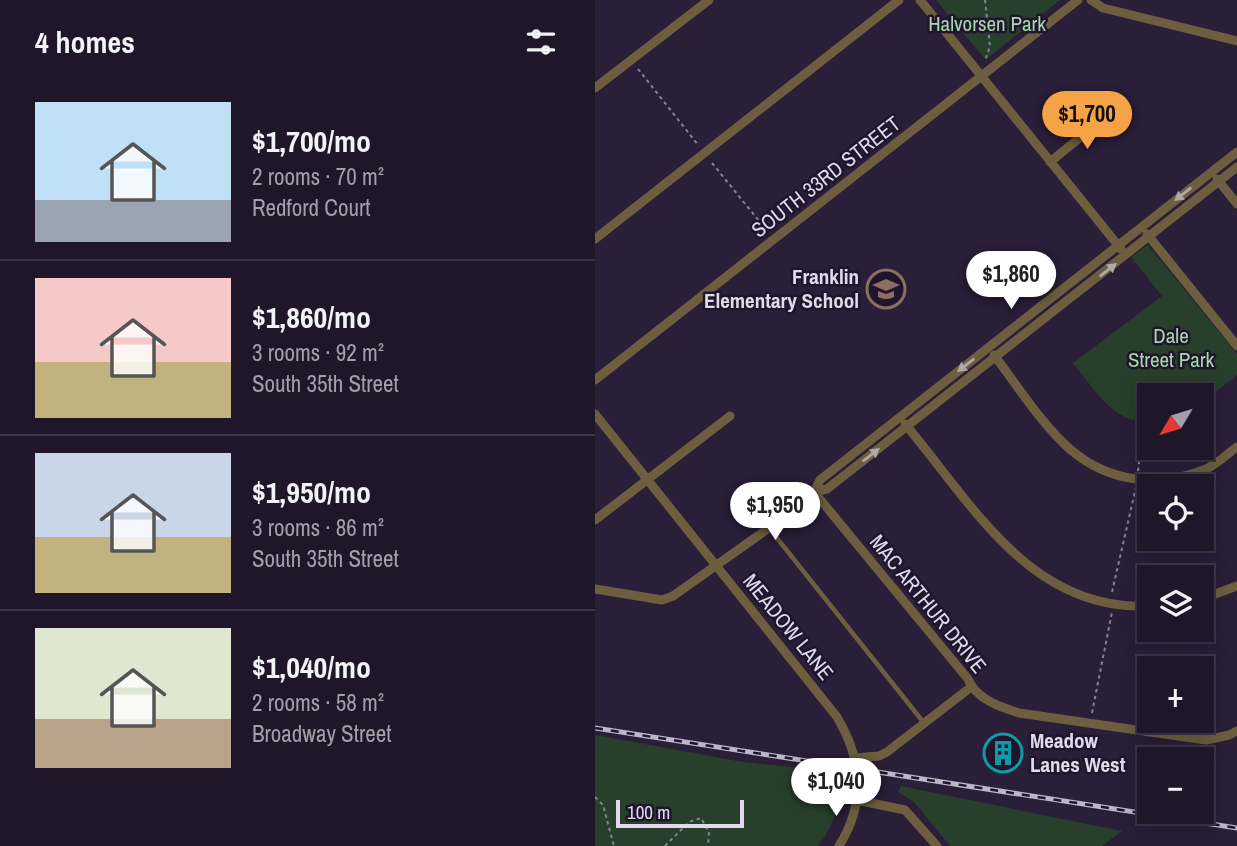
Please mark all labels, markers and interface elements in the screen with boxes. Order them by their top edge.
park label: Halvorsen Park [928,9,1046,38]
text: 4 homes [35,22,135,62]
icon: filters [522,23,560,61]
pin: $1,700 [1030,92,1144,151]
text: $1,700 [1058,98,1116,129]
street label: SOUTH 33RD STREET [745,109,907,244]
text: $1,700/mo [252,121,371,161]
icon: home [91,130,175,214]
text: 2 rooms · 70 m² [252,161,384,192]
one-way arrow [1175,187,1193,202]
text: Redford Court [252,192,370,223]
pin: $1,860 [954,252,1068,311]
text: $1,860 [982,258,1040,289]
place label: Franklin Elementary School [704,262,859,315]
one-way arrow [1099,263,1117,277]
school or university icon: Franklin Elementary School [865,268,907,310]
text: $1,860/mo [252,297,371,337]
icon: home [91,306,175,390]
park label: Dale Street Park [1128,321,1214,374]
text: 3 rooms · 92 m² [252,337,384,368]
one-way arrow [957,357,975,372]
text: South 35th Street [252,368,399,399]
north arrow [1137,383,1215,460]
map controls [1137,383,1214,824]
one-way arrow [861,447,879,462]
text: $1,950/mo [252,472,371,512]
button: locate [1137,474,1214,551]
icon: home [91,481,175,565]
pin: $1,950 [718,482,832,542]
text: $1,950 [746,489,804,520]
text: 3 rooms · 86 m² [252,512,384,543]
street label: MAC ARTHUR DRIVE [863,528,993,679]
text: South 35th Street [252,543,399,574]
button: layers [1137,565,1214,642]
street label: MEADOW LANE [736,567,840,686]
text: $1,040/mo [252,647,371,687]
icon: home [91,656,175,740]
button: + [1137,656,1214,733]
text: 2 rooms · 58 m² [252,687,384,718]
text: Broadway Street [252,718,391,749]
place label: Meadow Lanes West [1030,726,1126,779]
building icon: Meadow Lanes West [982,732,1024,774]
button: − [1137,747,1214,824]
pin: $1,040 [779,758,893,818]
text: $1,040 [807,765,865,796]
scale bar [616,797,744,829]
text: 100 m [627,799,670,825]

